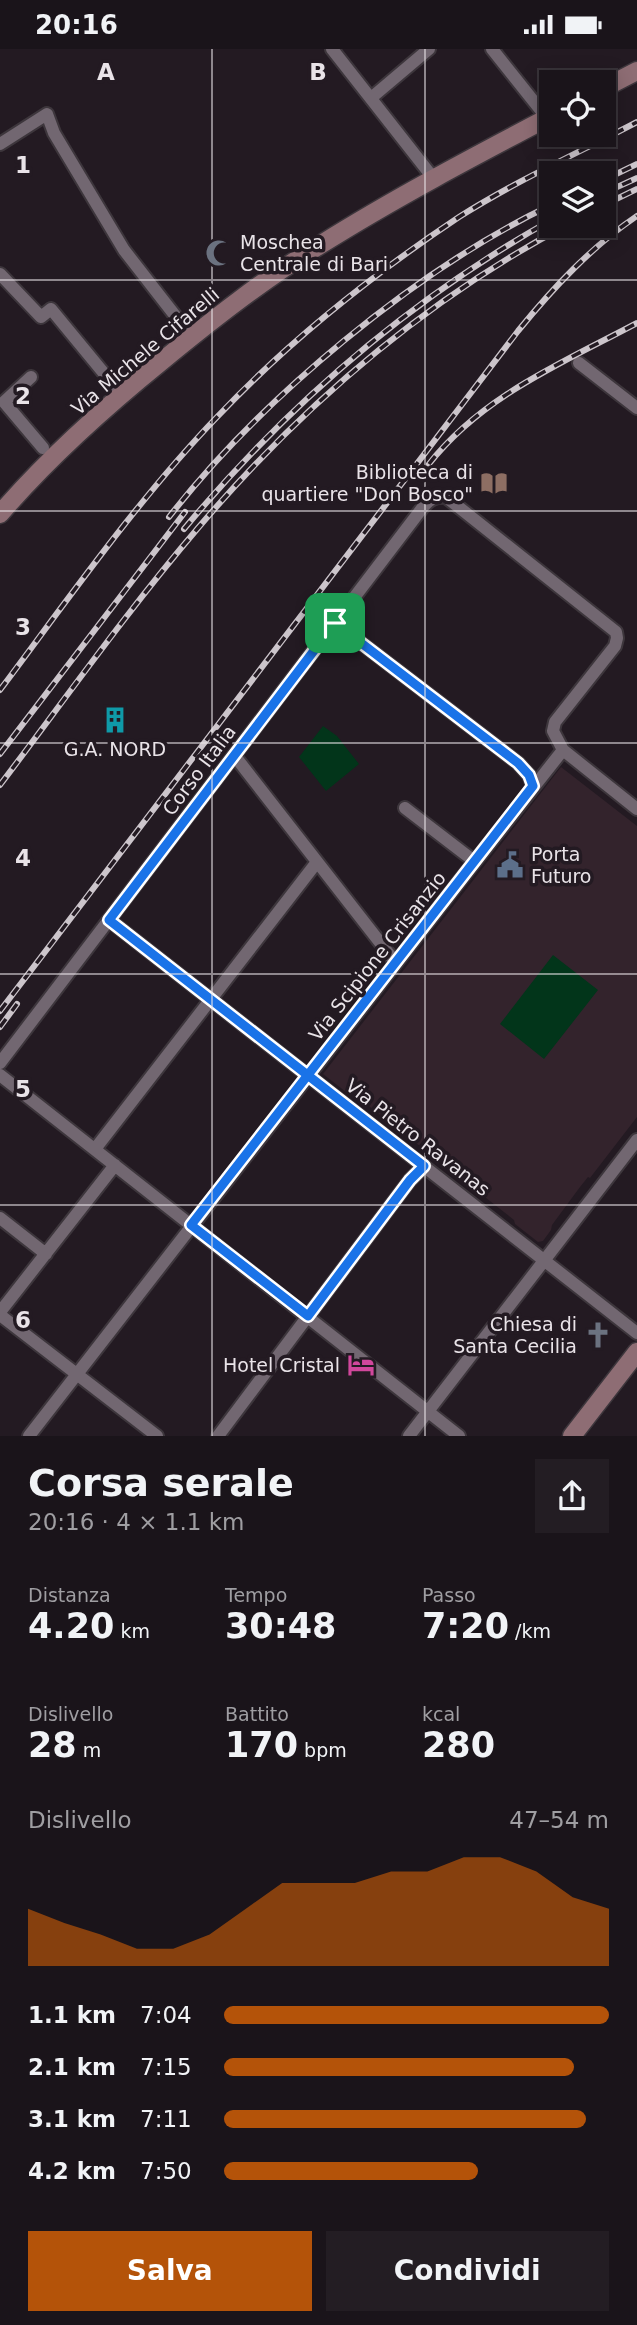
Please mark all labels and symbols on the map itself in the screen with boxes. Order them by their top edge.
text: A [97,59,115,85]
text: B [309,59,327,85]
text: 1 [15,152,31,178]
place label: Moschea Centrale di Bari [240,231,388,275]
mosque icon: Moschea Centrale di Bari [204,238,234,268]
street label: Via Michele Cifarelli [67,283,223,419]
text: 2 [15,383,31,409]
place label: Biblioteca di quartiere "Don Bosco" [261,461,473,505]
library icon: Biblioteca di quartiere "Don Bosco" [479,468,509,498]
pin [305,593,365,653]
text: 3 [15,614,31,640]
building icon: G.A. NORD [100,705,130,735]
street label: Corso Italia [158,721,240,819]
place label: G.A. NORD [64,738,166,760]
place label: Porta Futuro [531,843,591,887]
text: 4 [15,845,31,871]
public building icon: Porta Futuro [495,850,525,880]
street label: Via Scipione Crisanzio [304,867,450,1045]
street label: Via Pietro Ravanas [342,1074,494,1200]
text: 5 [15,1076,31,1102]
text: 6 [15,1307,31,1333]
place label: Chiesa di Santa Cecilia [453,1313,577,1357]
church icon: Chiesa di Santa Cecilia [583,1320,613,1350]
hotel icon: Hotel Cristal [346,1350,376,1380]
place label: Hotel Cristal [223,1354,340,1376]

